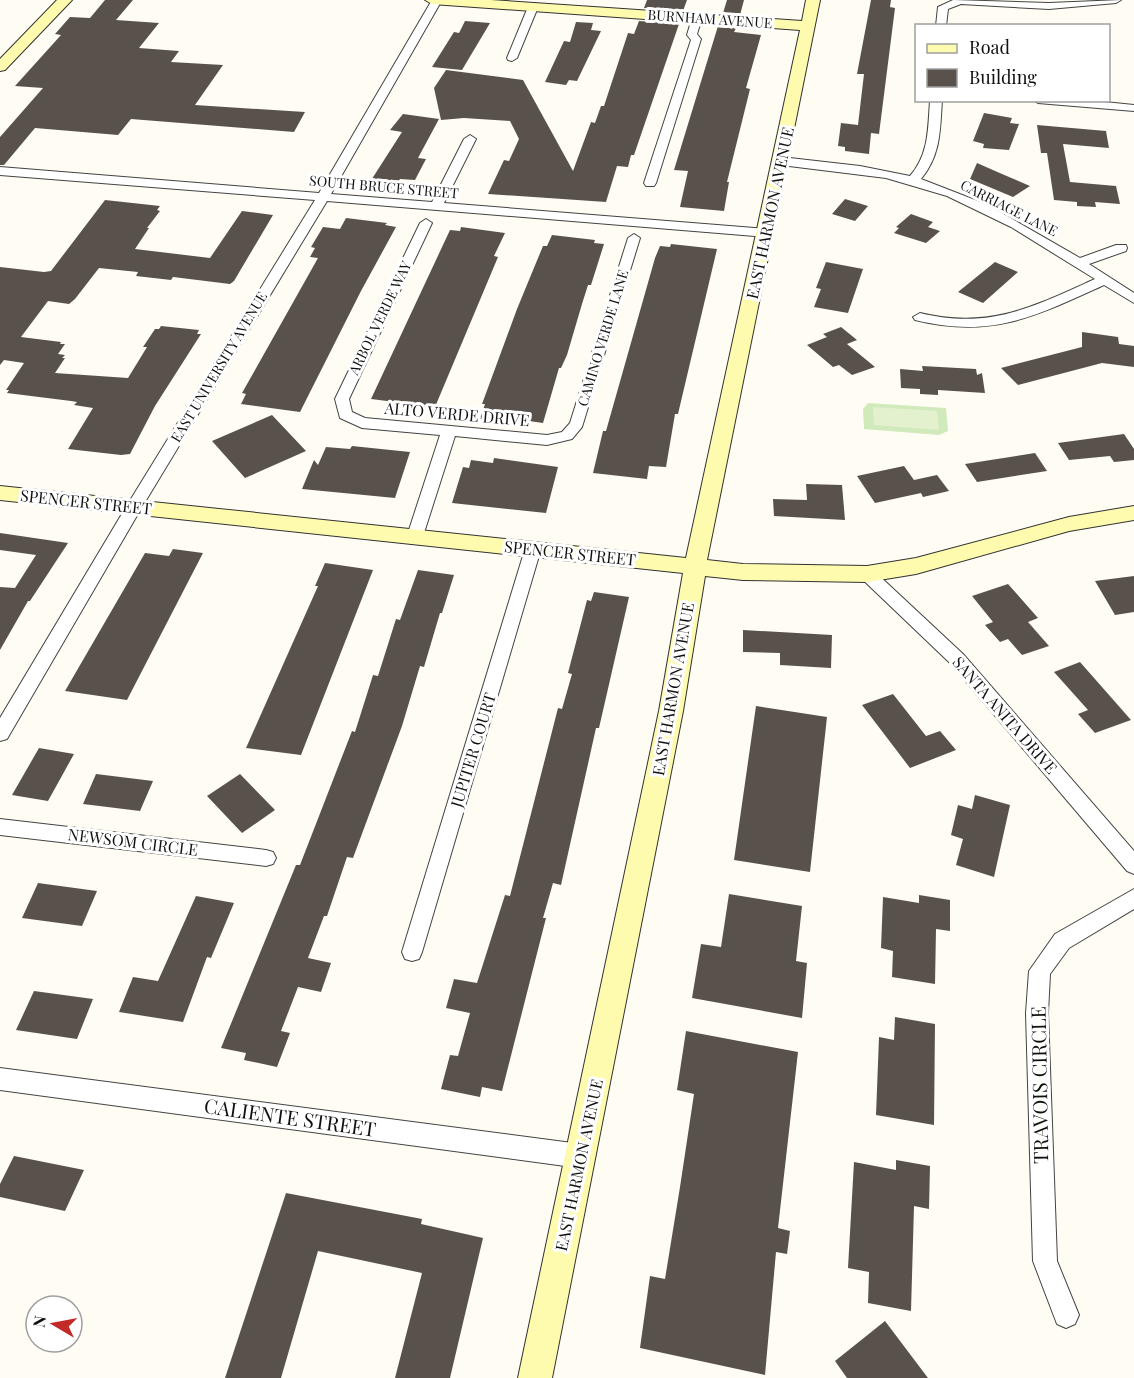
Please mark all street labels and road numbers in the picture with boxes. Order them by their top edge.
street label: BURNHAM AVENUE [647,5,773,32]
street label: EAST HARMON AVENUE [741,125,798,301]
street label: SOUTH BRUCE STREET [309,171,460,203]
street label: CARRIAGE LANE [957,175,1061,240]
street label: ARBOL VERDE WAY [343,257,416,379]
street label: CAMINO VERDE LANE [573,267,632,408]
street label: EAST UNIVERSITY AVENUE [166,288,271,446]
street label: ALTO VERDE DRIVE [383,397,531,430]
street label: SPENCER STREET [19,484,153,519]
street label: SPENCER STREET [503,535,637,570]
street label: EAST HARMON AVENUE [647,601,698,777]
street label: SANTA ANITA DRIVE [949,652,1062,778]
street label: JUPITER COURT [445,690,500,811]
street label: NEWSOM CIRCLE [67,823,199,860]
street label: TRAVOIS CIRCLE [1024,1006,1053,1164]
street label: EAST HARMON AVENUE [550,1077,607,1253]
street label: CALIENTE STREET [203,1091,378,1142]

